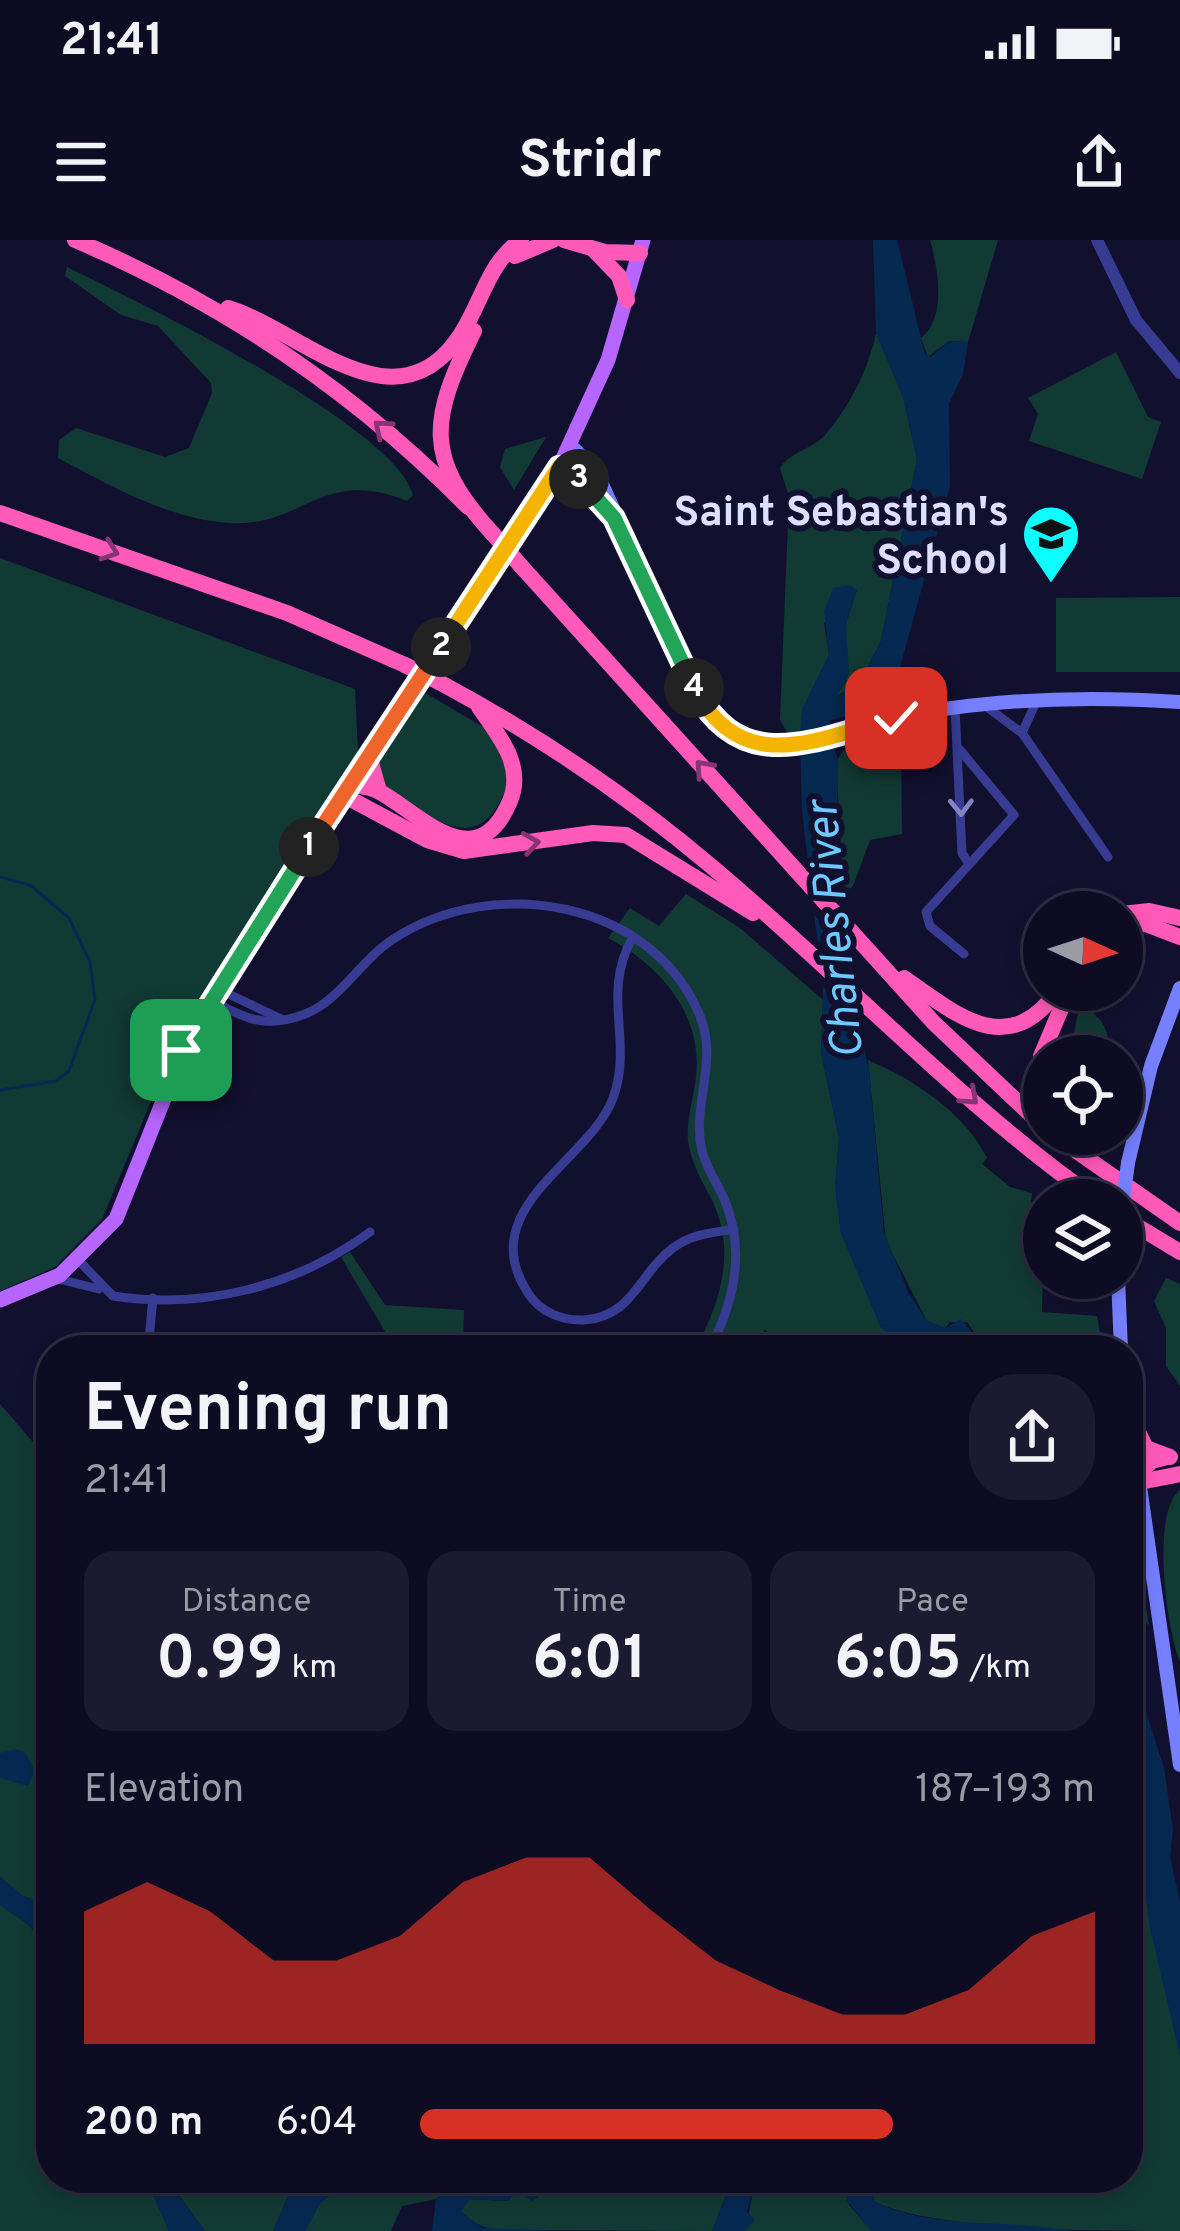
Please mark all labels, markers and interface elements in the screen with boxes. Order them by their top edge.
text: 21:41 [60,14,163,71]
text: Stridr [519,128,661,197]
icon: menu [48,129,114,195]
icon: share [1066,129,1132,195]
one-way arrow [374,420,396,442]
pin: 3 [549,449,609,509]
text: 3 [569,458,589,500]
place label: Saint Sebastian's School [673,488,1009,589]
school or university icon: Saint Sebastian's School [1020,503,1082,585]
one-way arrow [99,537,120,561]
pin: 2 [411,617,471,677]
text: 2 [431,626,451,668]
pin: 4 [664,658,724,718]
text: 4 [683,667,705,709]
pin [845,667,947,769]
icon: check [863,685,929,751]
one-way arrow [696,760,717,781]
water label: Charles River [795,794,879,1061]
one-way arrow [947,798,973,817]
pin: 1 [279,817,339,877]
text: 1 [302,826,316,868]
one-way arrow [520,831,540,856]
north arrow [1023,891,1143,1011]
map controls [1023,891,1143,1299]
pin [130,999,232,1101]
icon: arrive [148,1017,214,1083]
button: locate [1023,1035,1143,1155]
one-way arrow [956,1082,978,1104]
button: layers [1023,1179,1143,1299]
text: Evening run [84,1371,452,1454]
button: share [969,1374,1095,1500]
text: 21:41 [84,1458,170,1507]
text: Distance [182,1582,311,1624]
text: Time [553,1582,626,1624]
text: Pace [896,1582,969,1624]
text: 0.99 [156,1624,284,1700]
text: 6:01 [532,1624,647,1700]
text: 6:05 [834,1624,962,1700]
text: km [284,1648,337,1690]
text: /km [962,1648,1031,1690]
text: Elevation [84,1767,244,1816]
text: 187–193 m [915,1767,1095,1816]
text: 200 m [84,2100,203,2149]
text: 6:04 [276,2100,357,2149]

